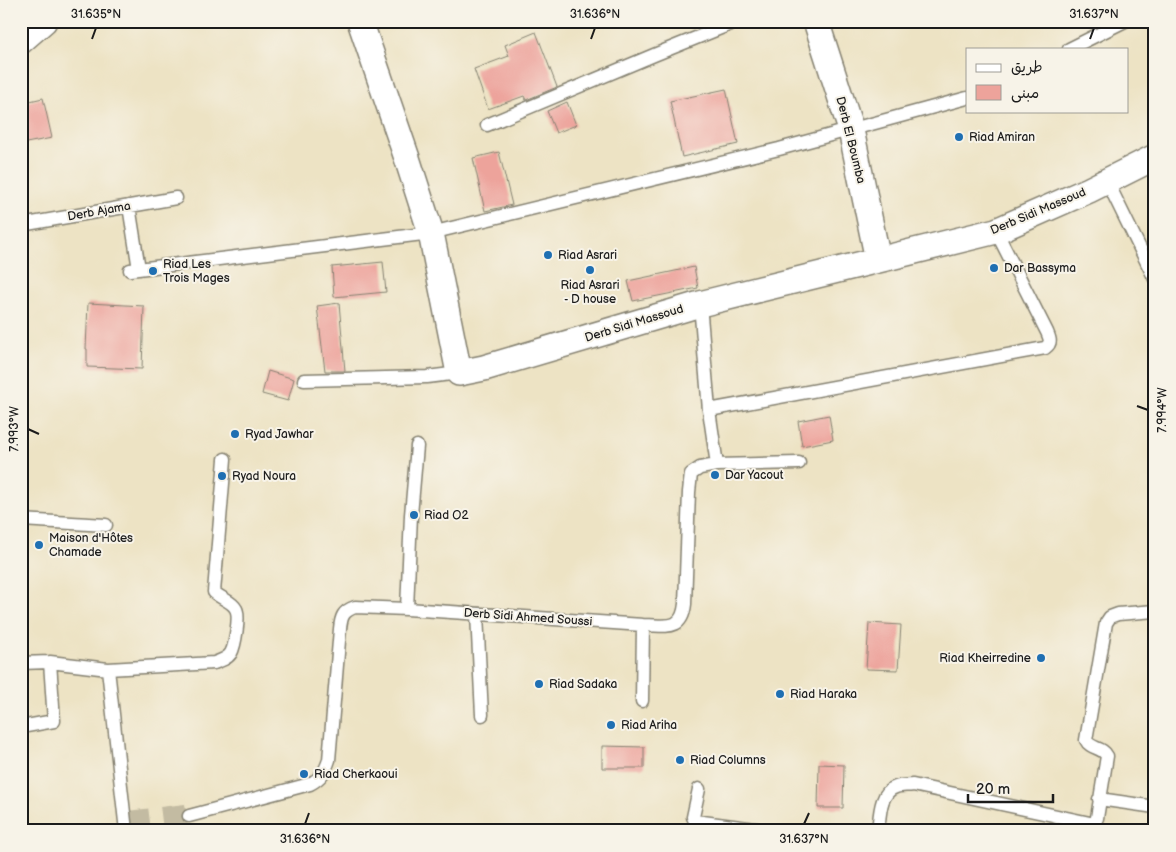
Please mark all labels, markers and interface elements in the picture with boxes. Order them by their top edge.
text: 31.635°N [71,7,121,22]
text: 31.636°N [570,7,620,22]
text: 31.637°N [1069,7,1119,22]
legend [966,48,1128,112]
text: طريق [1011,58,1043,77]
text: مبنى [1011,84,1039,103]
street label: Derb El Boumba [832,95,869,185]
place label: Riad Amiran [969,130,1035,145]
marker: Riad Amiran [953,131,965,143]
street label: Derb Sidi Massoud [988,185,1088,238]
street label: Derb Ajama [66,199,132,224]
place label: Riad Asrari [558,248,617,263]
marker: Riad Asrari [542,249,554,261]
place label: Riad Les Trois Mages [163,257,230,286]
place label: Dar Bassyma [1004,261,1076,276]
marker: Dar Bassyma [988,262,1000,274]
marker: Riad Asrari - D house [584,264,596,276]
marker: Riad Les Trois Mages [147,265,159,277]
place label: Riad Asrari - D house [560,278,620,307]
street label: Derb Sidi Massoud [583,301,685,346]
text: 7.994°W [1155,387,1170,433]
text: 7.993°W [7,406,22,452]
place label: Ryad Jawhar [245,427,314,442]
marker: Ryad Jawhar [229,428,241,440]
place label: Dar Yacout [725,468,784,483]
place label: Ryad Noura [232,469,296,484]
marker: Dar Yacout [709,469,721,481]
marker: Ryad Noura [216,470,228,482]
place label: Riad O2 [424,508,468,523]
marker: Riad O2 [408,509,420,521]
place label: Maison d'Hôtes Chamade [49,531,133,560]
marker: Maison d'Hôtes Chamade [33,539,45,551]
street label: Derb Sidi Ahmed Soussi [463,606,593,629]
place label: Riad Kheirredine [939,651,1031,666]
marker: Riad Kheirredine [1035,652,1047,664]
place label: Riad Sadaka [549,677,617,692]
marker: Riad Sadaka [533,678,545,690]
place label: Riad Haraka [790,687,857,702]
marker: Riad Haraka [774,688,786,700]
place label: Riad Ariha [621,718,677,733]
marker: Riad Ariha [605,719,617,731]
place label: Riad Columns [690,753,766,768]
marker: Riad Columns [674,754,686,766]
place label: Riad Cherkaoui [314,767,398,782]
marker: Riad Cherkaoui [298,768,310,780]
scale bar [968,772,1054,804]
text: 20 m [976,780,1010,799]
text: 31.636°N [280,832,330,847]
text: 31.637°N [779,832,829,847]

